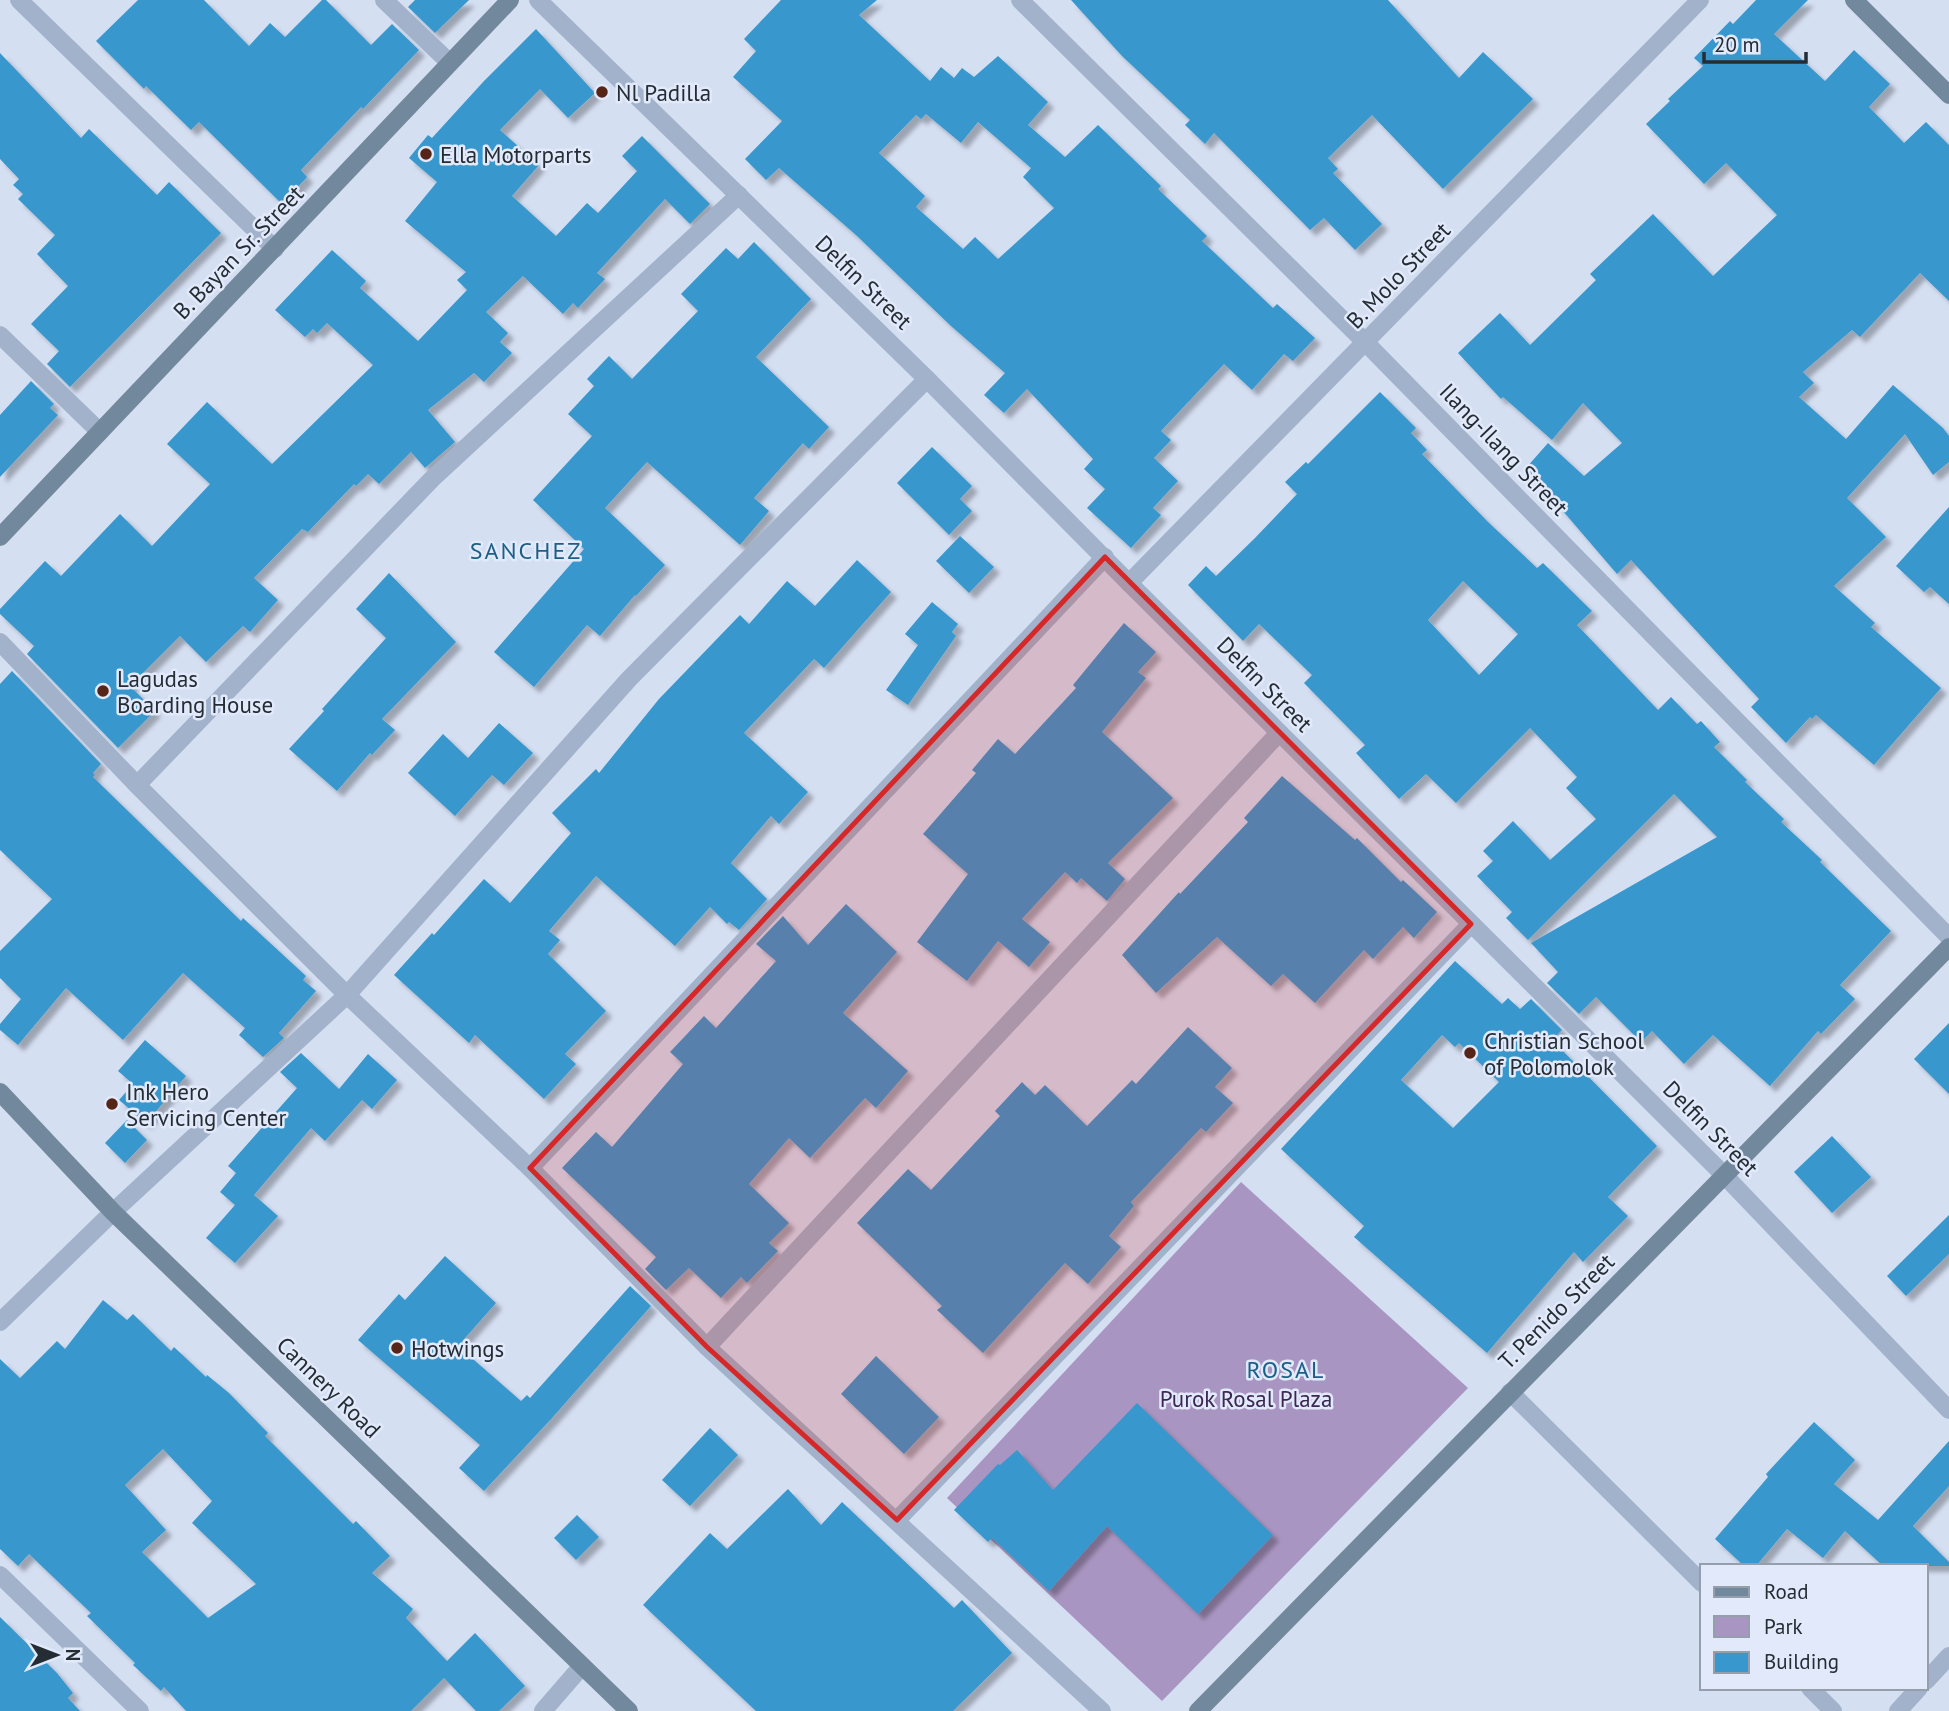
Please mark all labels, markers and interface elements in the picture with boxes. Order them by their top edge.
scale bar [1704,21,1806,65]
text: 20 m [1714,31,1760,58]
place label: Nl Padilla [616,78,711,107]
marker: Nl Padilla [594,84,610,100]
place label: Ella Motorparts [440,140,591,169]
marker: Ella Motorparts [418,146,434,162]
street label: B. Bayan Sr. Street [167,179,309,325]
street label: B. Molo Street [1340,215,1456,334]
street label: Delfin Street [810,229,919,335]
street label: Ilang-Ilang Street [1434,377,1575,521]
district label: SANCHEZ [470,535,582,566]
street label: Delfin Street [1211,630,1319,738]
place label: Lagudas Boarding House [117,664,273,719]
marker: Lagudas Boarding House [95,683,111,699]
place label: Christian School of Polomolok [1484,1026,1644,1081]
marker: Christian School of Polomolok [1462,1045,1478,1061]
street label: Delfin Street [1657,1074,1765,1182]
place label: Ink Hero Servicing Center [126,1077,286,1132]
marker: Ink Hero Servicing Center [104,1096,120,1112]
street label: T. Penido Street [1492,1247,1620,1375]
street label: Cannery Road [271,1330,387,1444]
place label: Hotwings [411,1334,504,1363]
marker: Hotwings [389,1340,405,1356]
district label: ROSAL [1247,1354,1325,1385]
park label: Purok Rosal Plaza [1160,1384,1332,1413]
legend [1700,1564,1928,1690]
text: Road [1764,1578,1808,1605]
text: Park [1764,1613,1803,1640]
north arrow [21,1620,91,1690]
text: Building [1764,1648,1839,1675]
text: N [61,1649,85,1661]

